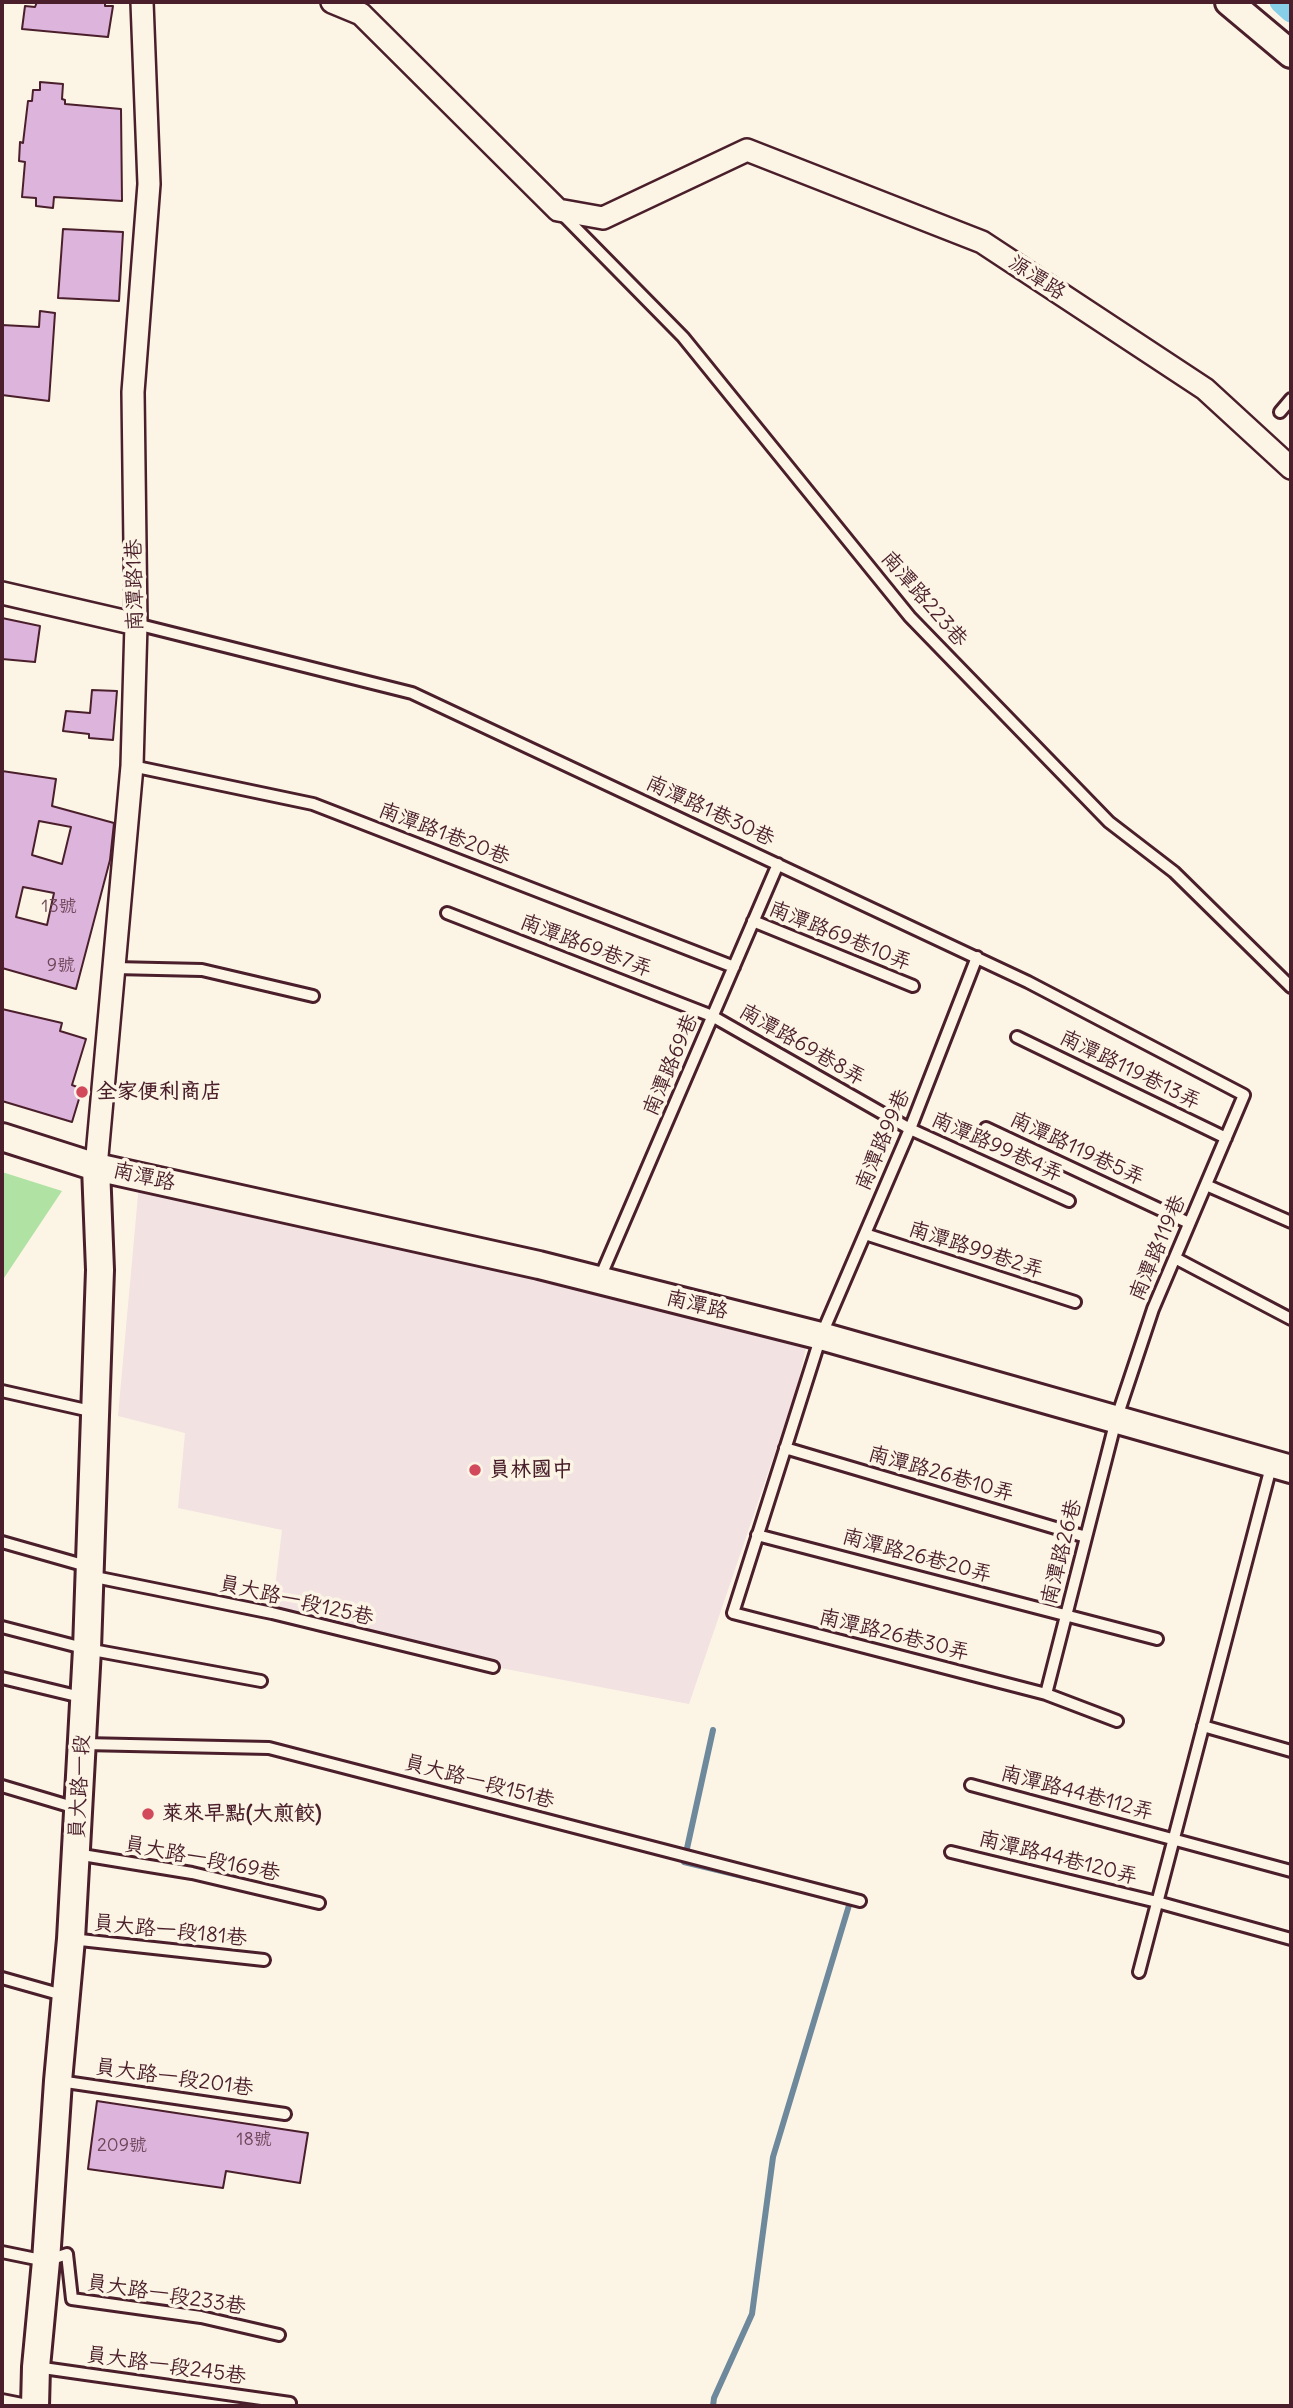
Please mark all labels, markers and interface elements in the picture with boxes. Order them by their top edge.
street label: 源潭路 [1004,250,1070,306]
street label: 南潭路1巷 [122,539,148,631]
street label: 南潭路223巷 [875,546,973,652]
street label: 南潭路1巷30巷 [642,770,778,852]
street label: 南潭路1巷20巷 [375,797,513,871]
house number: 13號 [41,896,77,918]
street label: 南潭路69巷10弄 [765,896,915,976]
street label: 南潭路69巷7弄 [516,909,656,983]
house number: 9號 [47,955,75,977]
street label: 南潭路69巷8弄 [735,999,869,1091]
street label: 南潭路69巷 [638,1010,704,1120]
street label: 南潭路119巷13弄 [1055,1025,1205,1115]
place label: 全家便利商店 [96,1079,222,1105]
marker: 全家便利商店 [74,1084,90,1100]
street label: 南潭路99巷 [850,1085,916,1195]
street label: 南潭路99巷4弄 [927,1107,1067,1187]
street label: 南潭路119巷5弄 [1006,1107,1148,1191]
street label: 南潭路 [110,1158,178,1196]
street label: 南潭路119巷 [1124,1191,1192,1305]
street label: 南潭路99巷2弄 [905,1216,1047,1284]
street label: 南潭路 [663,1285,731,1325]
street label: 南潭路26巷10弄 [865,1441,1017,1507]
place label: 員林國中 [489,1457,573,1483]
marker: 員林國中 [467,1462,483,1478]
street label: 南潭路26巷 [1037,1497,1087,1607]
street label: 南潭路26巷20弄 [839,1524,995,1588]
street label: 員大路一段125巷 [216,1571,376,1631]
street label: 南潭路26巷30弄 [816,1604,972,1666]
street label: 員大路一段 [65,1734,95,1840]
street label: 員大路一段151巷 [401,1750,557,1814]
street label: 南潭路44巷112弄 [998,1760,1156,1826]
place label: 萊來早點(大煎餃) [162,1801,322,1827]
marker: 萊來早點(大煎餃) [140,1806,156,1822]
street label: 南潭路44巷120弄 [976,1826,1140,1890]
street label: 員大路一段169巷 [122,1832,282,1886]
street label: 員大路一段181巷 [92,1910,248,1952]
street label: 員大路一段201巷 [93,2054,255,2102]
house number: 18號 [236,2129,272,2151]
house number: 209號 [97,2135,147,2157]
street label: 員大路一段233巷 [84,2270,248,2320]
street label: 員大路一段245巷 [84,2342,248,2390]

